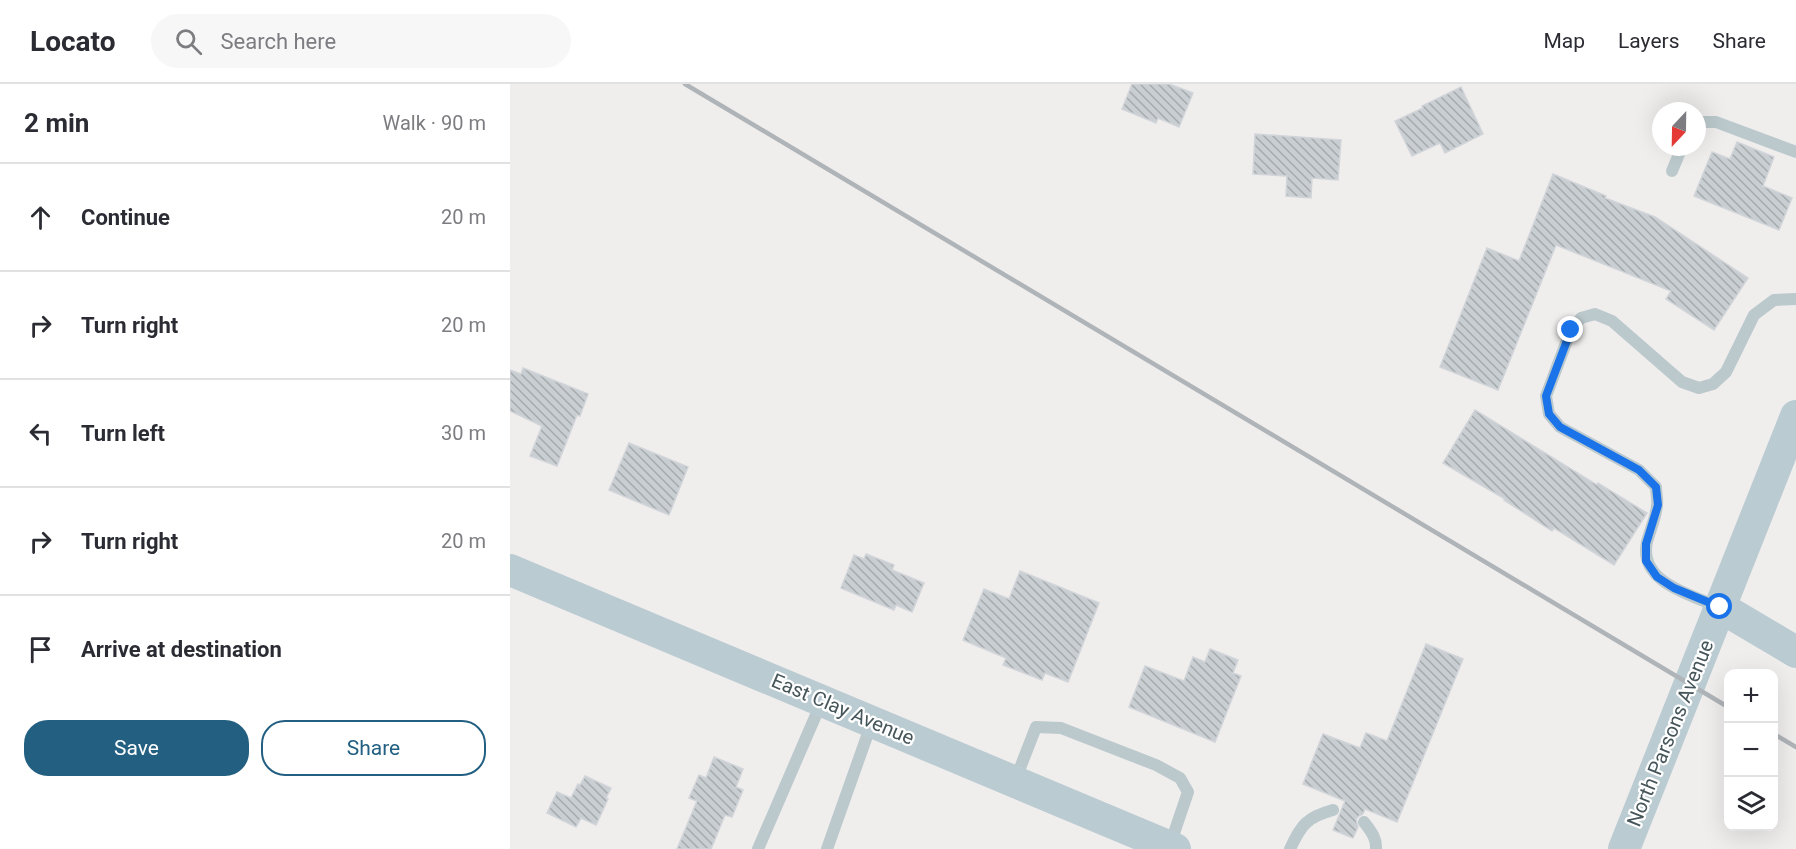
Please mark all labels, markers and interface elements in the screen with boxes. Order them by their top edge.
search box [151,14,571,68]
text: Locato [30,25,115,58]
icon: search [172,25,205,58]
text: Search here [220,29,336,54]
text: Map [1543,29,1585,53]
text: Layers [1618,29,1679,53]
text: Share [1712,29,1766,53]
north arrow [1652,102,1706,156]
text: 2 min [24,108,89,138]
text: Walk · 90 m [383,111,486,135]
icon: ahead [24,201,57,234]
text: Continue [81,205,170,230]
text: 20 m [441,205,486,229]
icon: right [24,309,57,342]
text: Turn right [81,313,178,338]
text: 20 m [441,313,486,337]
route end [1557,316,1583,342]
icon: left [24,417,57,450]
text: Turn left [81,421,165,446]
text: 30 m [441,421,486,445]
icon: right [24,525,57,558]
text: Turn right [81,529,178,554]
text: 20 m [441,529,486,553]
route start [1706,593,1732,619]
icon: arrive [24,633,57,666]
street label: North Parsons Avenue [1622,636,1718,830]
text: Arrive at destination [81,637,282,662]
street label: East Clay Avenue [768,668,918,750]
map controls [1724,669,1778,831]
button: + [1724,669,1778,723]
button: Save [24,720,249,776]
button: Share [261,720,486,776]
button: − [1724,723,1778,777]
button: layers [1724,777,1778,831]

